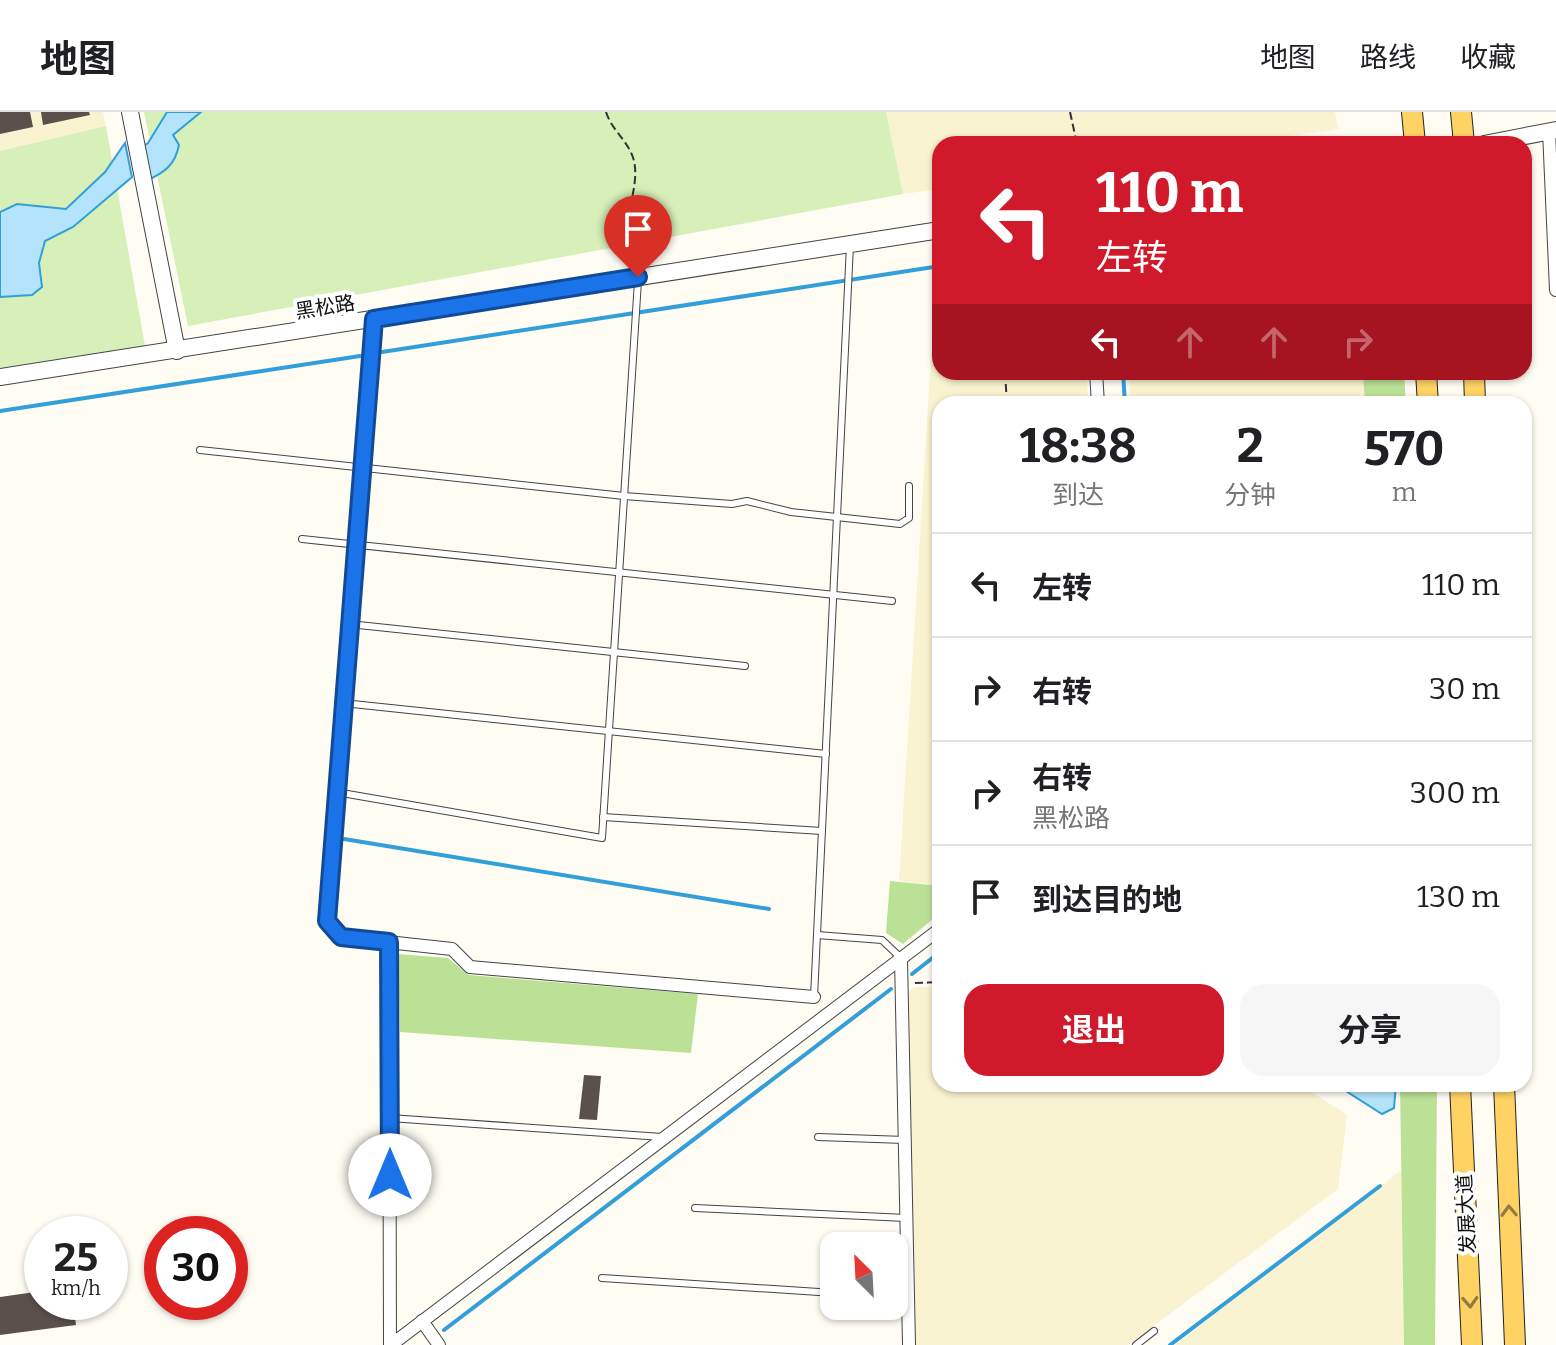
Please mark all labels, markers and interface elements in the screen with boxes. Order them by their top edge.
text: 地图 [40,36,116,82]
text: 地图 [1260,41,1316,74]
text: 路线 [1360,41,1416,74]
text: 收藏 [1460,41,1516,74]
text: 110 m [1096,160,1243,227]
icon: left [964,168,1068,272]
pin [604,195,672,277]
icon: arrive [616,207,660,251]
text: 左转 [1096,236,1168,280]
street label: 黑松路 [293,290,357,324]
icon: left [1084,320,1128,364]
icon: ahead [1168,320,1212,364]
icon: ahead [1252,320,1296,364]
icon: right [1336,320,1380,364]
text: 18:38 [1019,417,1137,475]
text: 2 [1237,417,1264,475]
text: 570 [1364,420,1445,478]
text: m [1392,477,1417,508]
text: 到达 [1052,480,1104,511]
text: 分钟 [1224,480,1276,511]
icon: left [964,563,1008,607]
text: 110 m [1422,567,1500,603]
text: 左转 [1032,570,1092,606]
icon: right [964,667,1008,711]
text: 30 m [1429,671,1500,707]
text: 右转 [1032,674,1092,710]
text: 右转 [1032,760,1092,796]
icon: right [964,771,1008,815]
text: 300 m [1410,775,1500,811]
text: 黑松路 [1032,803,1110,834]
icon: arrive [964,875,1008,919]
text: 130 m [1417,879,1500,915]
text: 到达目的地 [1032,882,1182,918]
button: 退出 [964,984,1224,1076]
button: 分享 [1240,984,1500,1076]
position arrow [348,1133,432,1217]
street label: 发展大道 [1452,1173,1480,1255]
one-way arrow [1501,1204,1518,1217]
speed limit sign: 30 [144,1216,248,1320]
north arrow [820,1232,908,1320]
map controls [820,1232,908,1320]
text: 25 [54,1234,98,1282]
text: km/h [51,1276,101,1300]
one-way arrow [1461,1296,1478,1309]

